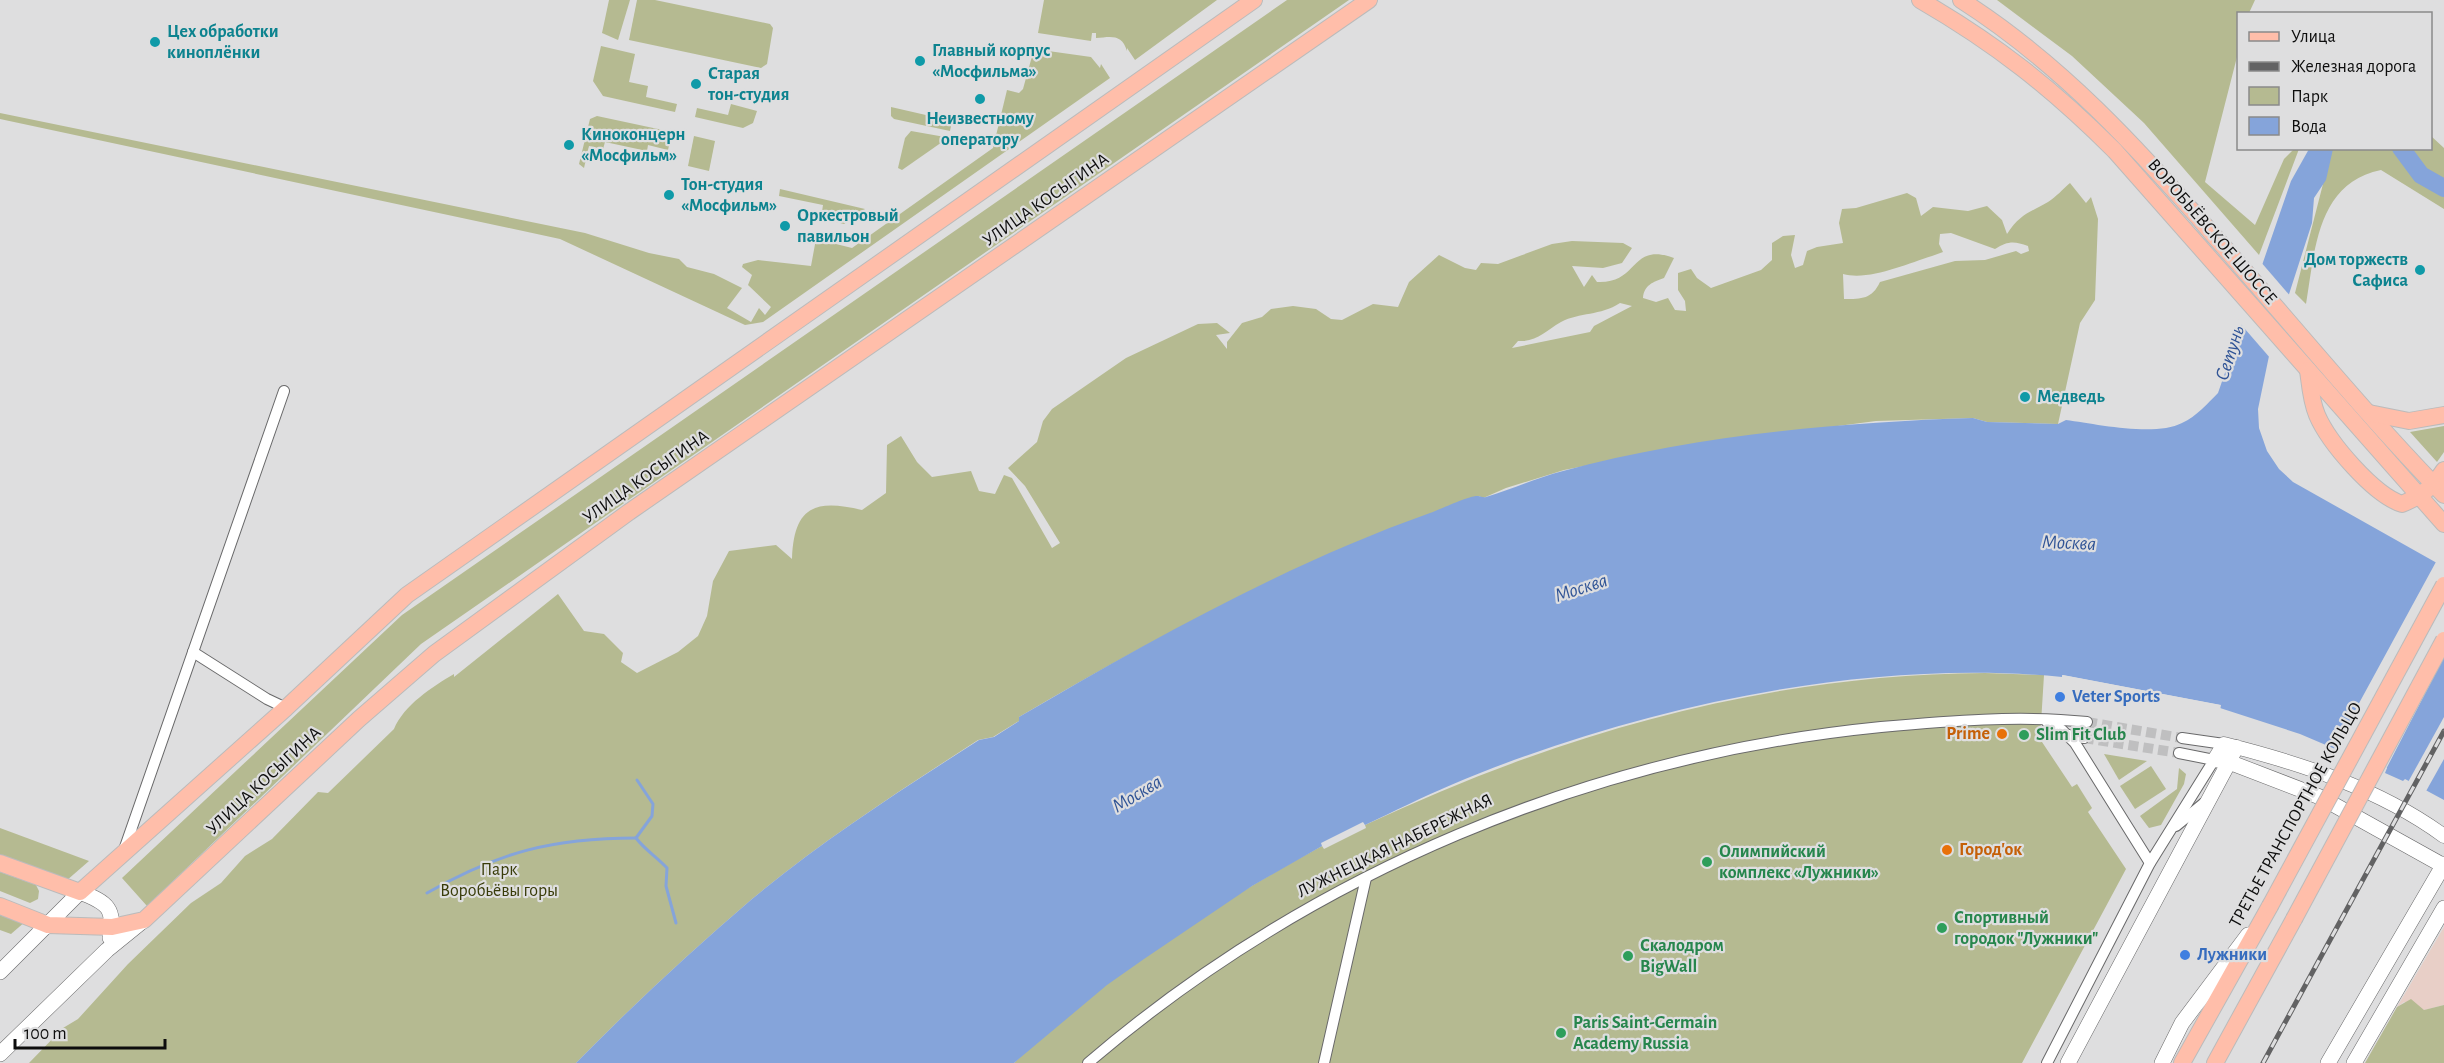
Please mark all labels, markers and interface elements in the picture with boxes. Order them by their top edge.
legend [2237,12,2432,150]
place label: Цех обработки киноплёнки [167,23,279,62]
text: Улица [2291,28,2336,46]
marker: Цех обработки киноплёнки [148,35,162,49]
place label: Главный корпус «Мосфильма» [932,42,1050,81]
marker: Главный корпус «Мосфильма» [913,54,927,68]
text: Железная дорога [2291,58,2416,76]
place label: Старая тон-студия [707,65,789,104]
marker: Старая тон-студия [689,77,703,91]
text: Парк [2291,88,2329,106]
marker: Неизвестному оператору [973,92,987,106]
place label: Неизвестному оператору [926,110,1035,149]
text: Вода [2291,118,2327,136]
place label: Киноконцерн «Мосфильм» [581,126,685,165]
marker: Киноконцерн «Мосфильм» [562,138,576,152]
street label: УЛИЦА КОСЫГИНА [980,150,1113,250]
street label: ВОРОБЬЁВСКОЕ ШОССЕ [2144,154,2282,308]
place label: Тон-студия «Мосфильм» [681,176,777,215]
marker: Тон-студия «Мосфильм» [662,188,676,202]
place label: Оркестровый павильон [797,207,899,246]
marker: Оркестровый павильон [778,219,792,233]
place label: Дом торжеств Сафиса [2304,251,2408,290]
marker: Дом торжеств Сафиса [2413,263,2427,277]
water label: Сетунь [2212,323,2248,383]
place label: Медведь [2037,388,2105,406]
marker: Медведь [2018,390,2032,404]
street label: УЛИЦА КОСЫГИНА [580,427,713,527]
water label: Москва [2042,532,2096,554]
water label: Москва [1552,570,1610,606]
place label: Veter Sports [2072,688,2160,706]
marker: Veter Sports [2053,690,2067,704]
street label: ТРЕТЬЕ ТРАНСПОРТНОЕ КОЛЬЦО [2226,699,2366,931]
street label: УЛИЦА КОСЫГИНА [203,723,325,838]
place label: Prime [1946,725,1990,743]
place label: Slim Fit Club [2036,726,2126,744]
marker: Prime [1995,727,2009,741]
marker: Slim Fit Club [2017,728,2031,742]
water label: Москва [1109,772,1165,816]
street label: ЛУЖНЕЦКАЯ НАБЕРЕЖНАЯ [1295,791,1495,901]
place label: Город'ок [1959,841,2022,859]
place label: Олимпийский комплекс «Лужники» [1719,843,1879,882]
marker: Город'ок [1940,843,1954,857]
marker: Олимпийский комплекс «Лужники» [1700,855,1714,869]
park label: Парк Воробьёвы горы [440,861,558,900]
place label: Спортивный городок "Лужники" [1954,909,2099,948]
marker: Спортивный городок "Лужники" [1935,921,1949,935]
place label: Скалодром BigWall [1640,937,1724,976]
place label: Лужники [2197,946,2267,964]
marker: Лужники [2178,948,2192,962]
marker: Скалодром BigWall [1621,949,1635,963]
scale bar [15,1012,165,1050]
place label: Paris Saint-Germain Academy Russia [1573,1014,1717,1053]
text: 100 m [24,1025,67,1043]
marker: Paris Saint-Germain Academy Russia [1554,1026,1568,1040]

